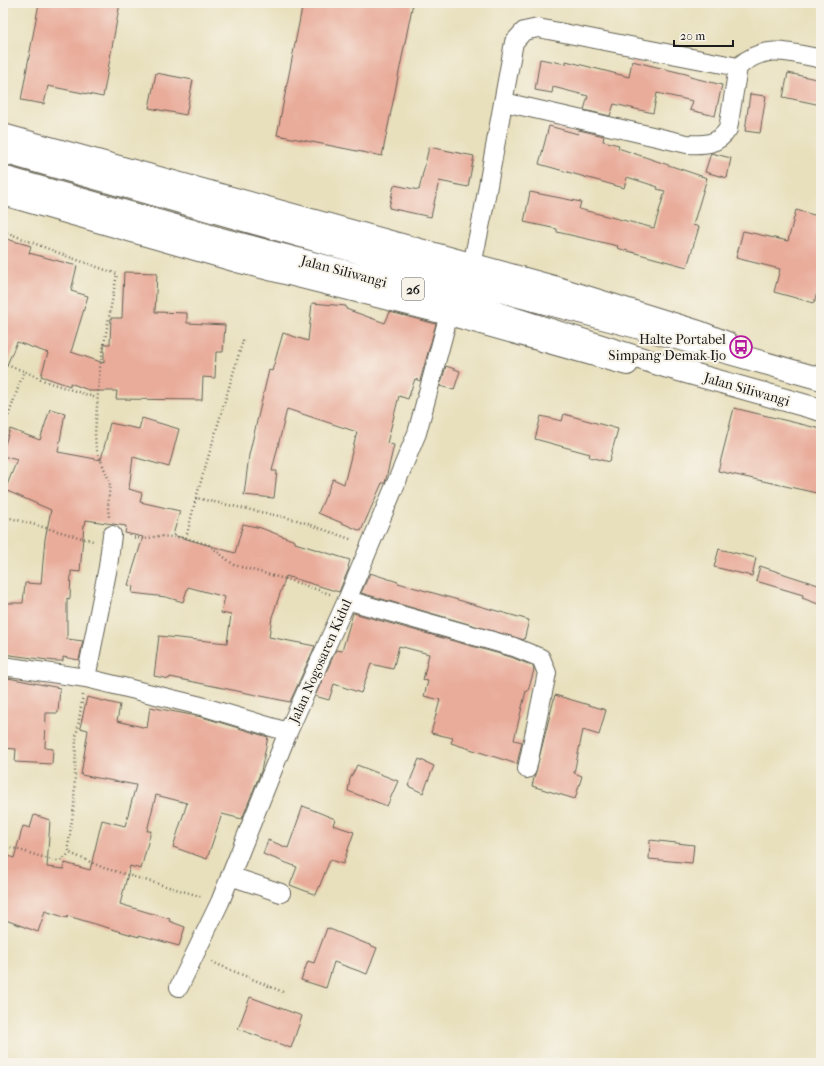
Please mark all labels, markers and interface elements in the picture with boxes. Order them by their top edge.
scale bar [674,22,733,48]
text: 20 m [680,29,705,43]
street label: Jalan Siliwangi [298,252,389,291]
road number: 26 [402,278,424,300]
place label: Halte Portabel Simpang Demak Ijo [608,331,726,364]
bus stop icon: Halte Portabel Simpang Demak Ijo [728,334,754,360]
street label: Jalan Siliwangi [701,369,792,410]
street label: Jalan Nogosaren Kidul [285,596,356,727]

